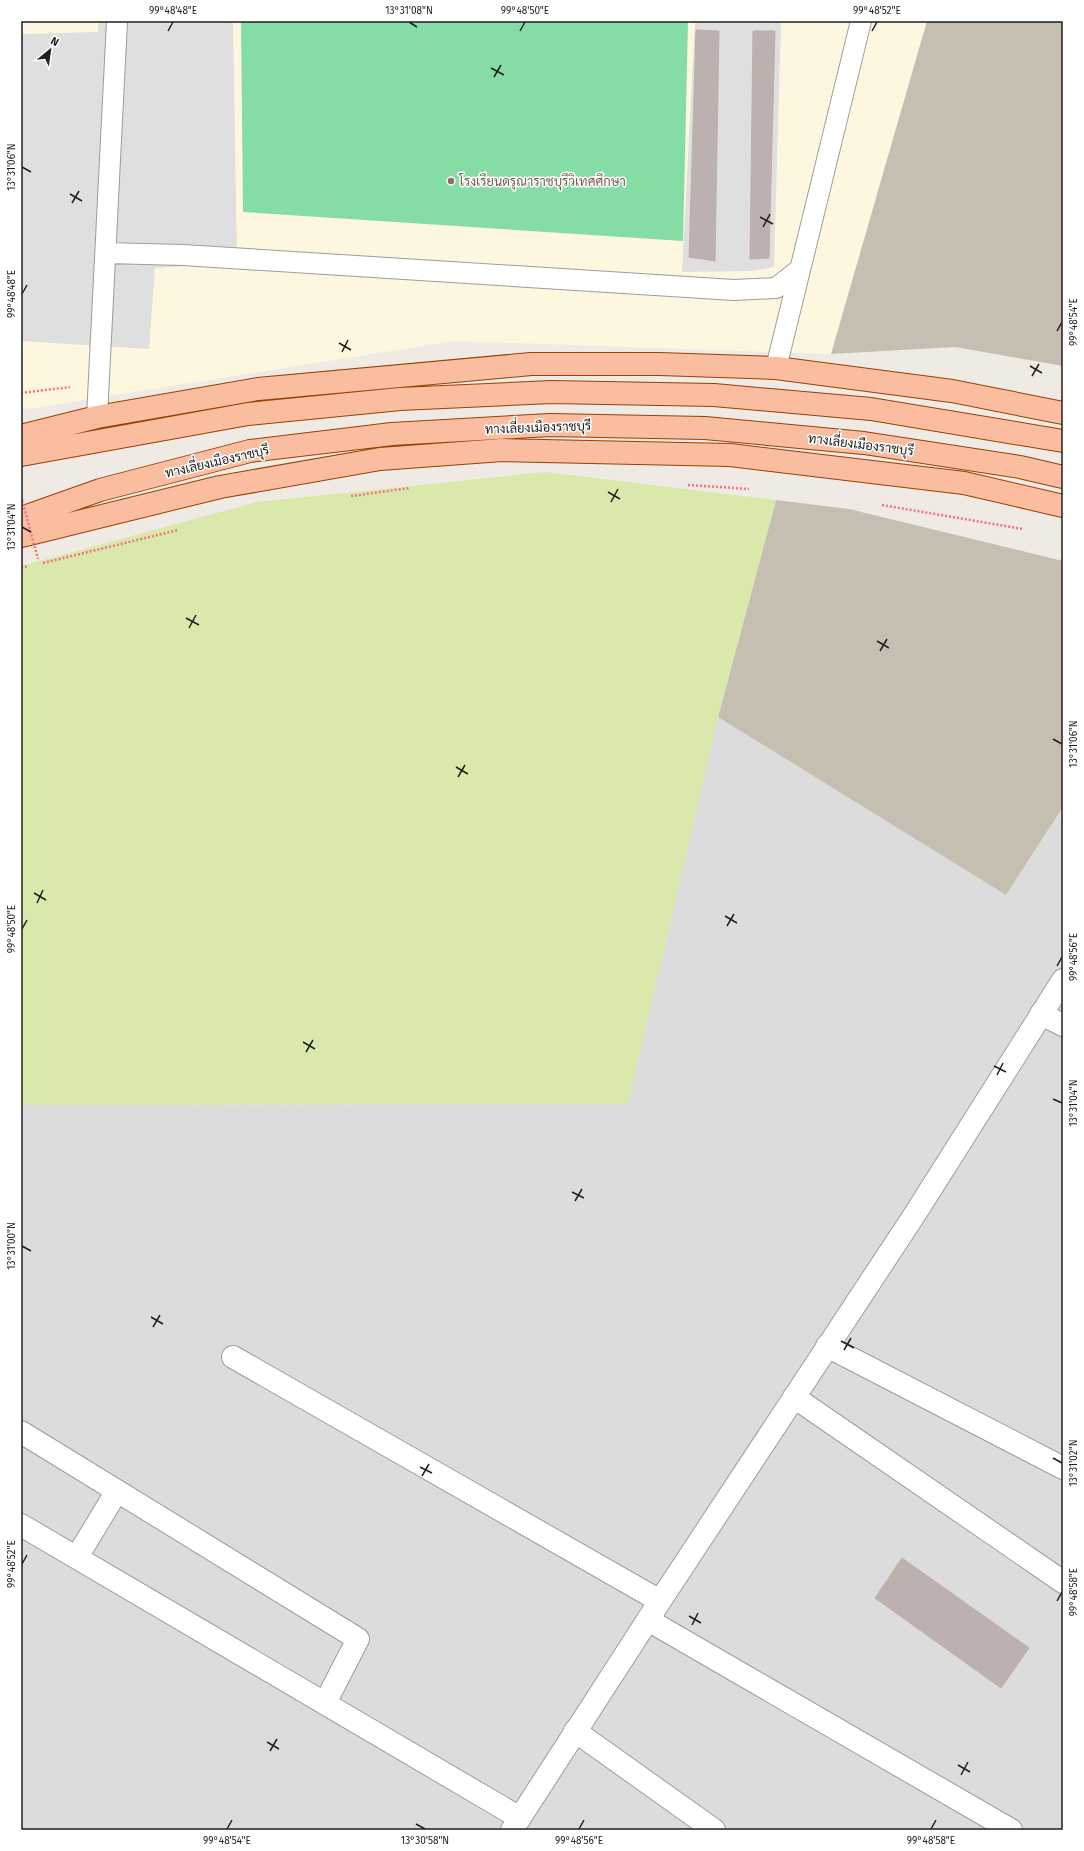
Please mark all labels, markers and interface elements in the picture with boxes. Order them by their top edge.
text: 99°48'48"E [149,5,197,17]
text: 13°31'08"N [385,5,433,17]
text: 99°48'50"E [501,5,549,17]
text: 99°48'52"E [853,5,901,17]
north arrow [30,30,70,70]
text: N [48,34,61,49]
text: 13°31'06"N [6,143,18,191]
place label: โรงเรียนดรุณาราชบุรีวิเทศศึกษา [458,172,626,191]
marker: โรงเรียนดรุณาราชบุรีวิเทศศึกษา [446,176,456,186]
text: 99°48'48"E [6,270,18,318]
text: 99°48'54"E [1068,298,1080,346]
street label: ทางเลี่ยงเมืองราชบุรี [484,413,591,439]
street label: ทางเลี่ยงเมืองราชบุรี [807,426,915,460]
street label: ทางเลี่ยงเมืองราชบุรี [162,437,271,483]
text: 13°31'04"N [6,504,18,550]
text: 13°31'06"N [1068,720,1080,768]
text: 99°48'50"E [6,905,18,953]
text: 99°48'56"E [1068,933,1080,981]
text: 13°31'04"N [1068,1080,1080,1126]
text: 13°31'00"N [6,1222,18,1270]
text: 13°31'02"N [1068,1440,1080,1486]
text: 99°48'52"E [6,1540,18,1588]
text: 99°48'58"E [1068,1568,1080,1616]
text: 99°48'54"E [203,1835,251,1847]
text: 13°30'58"N [401,1835,449,1847]
text: 99°48'56"E [555,1835,603,1847]
text: 99°48'58"E [907,1835,955,1847]

